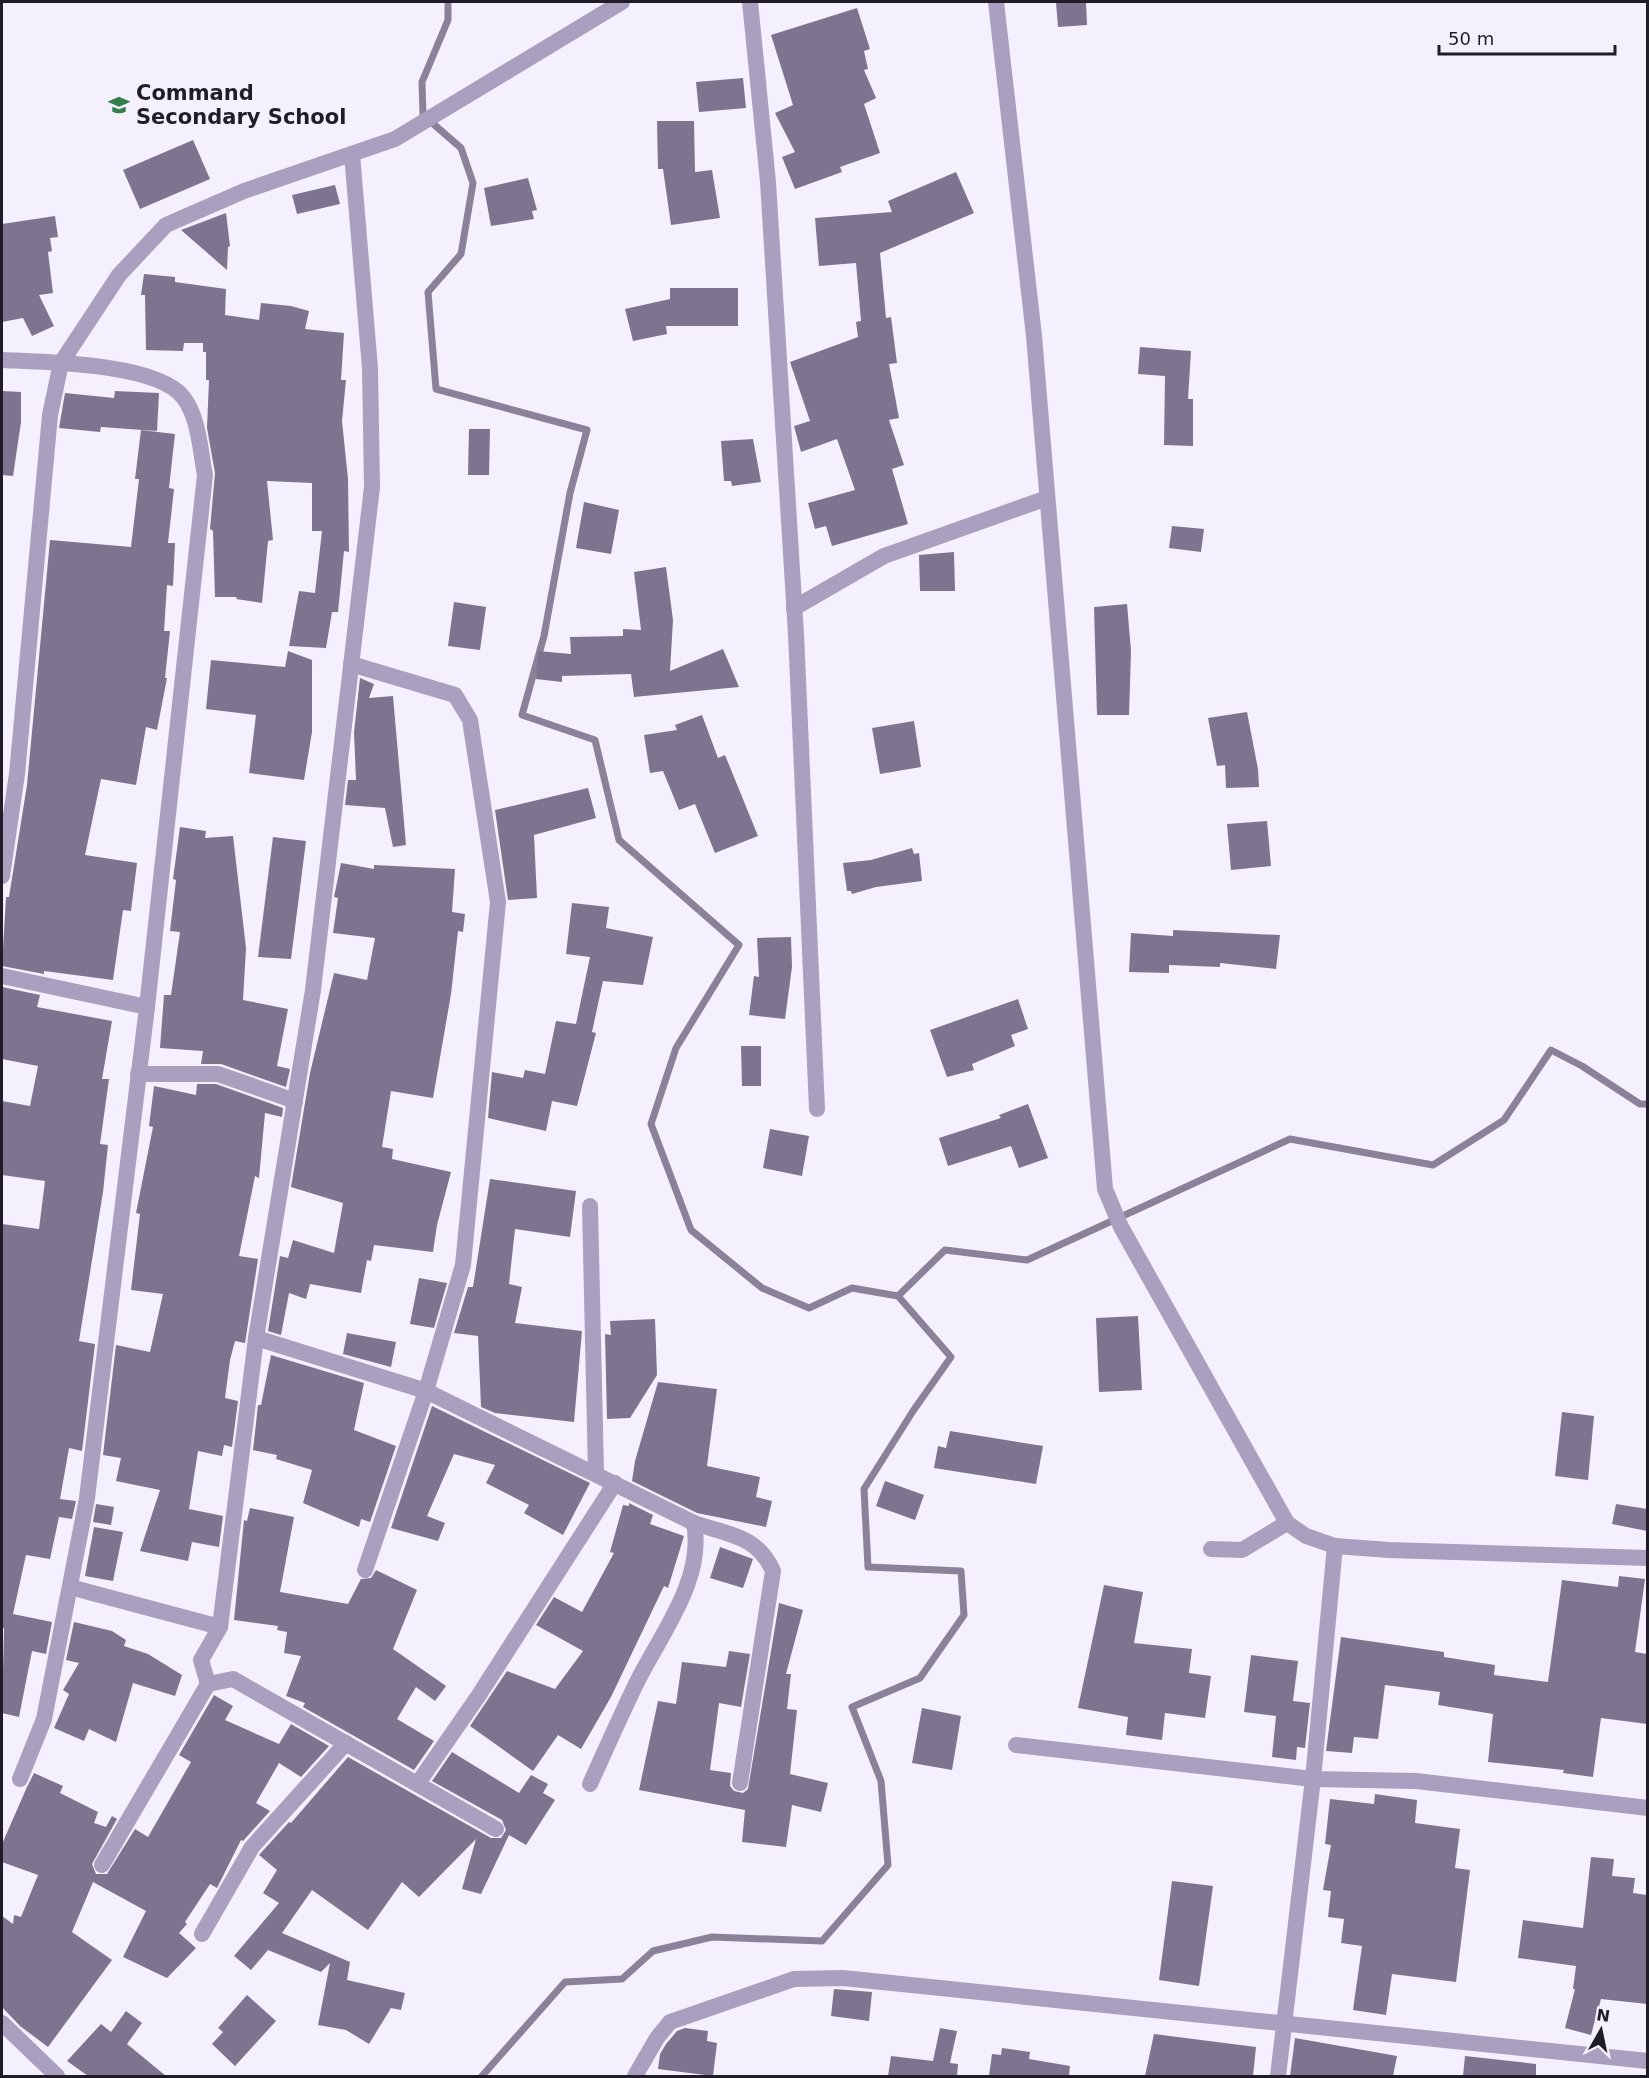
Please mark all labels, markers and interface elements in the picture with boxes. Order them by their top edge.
scale bar [1439,18,1614,56]
text: 50 m [1448,28,1494,49]
place label: Command Secondary School [136,81,346,129]
school or university icon: Command Secondary School [107,93,131,117]
north arrow [1571,2000,1631,2060]
text: N [1595,2005,1611,2026]

